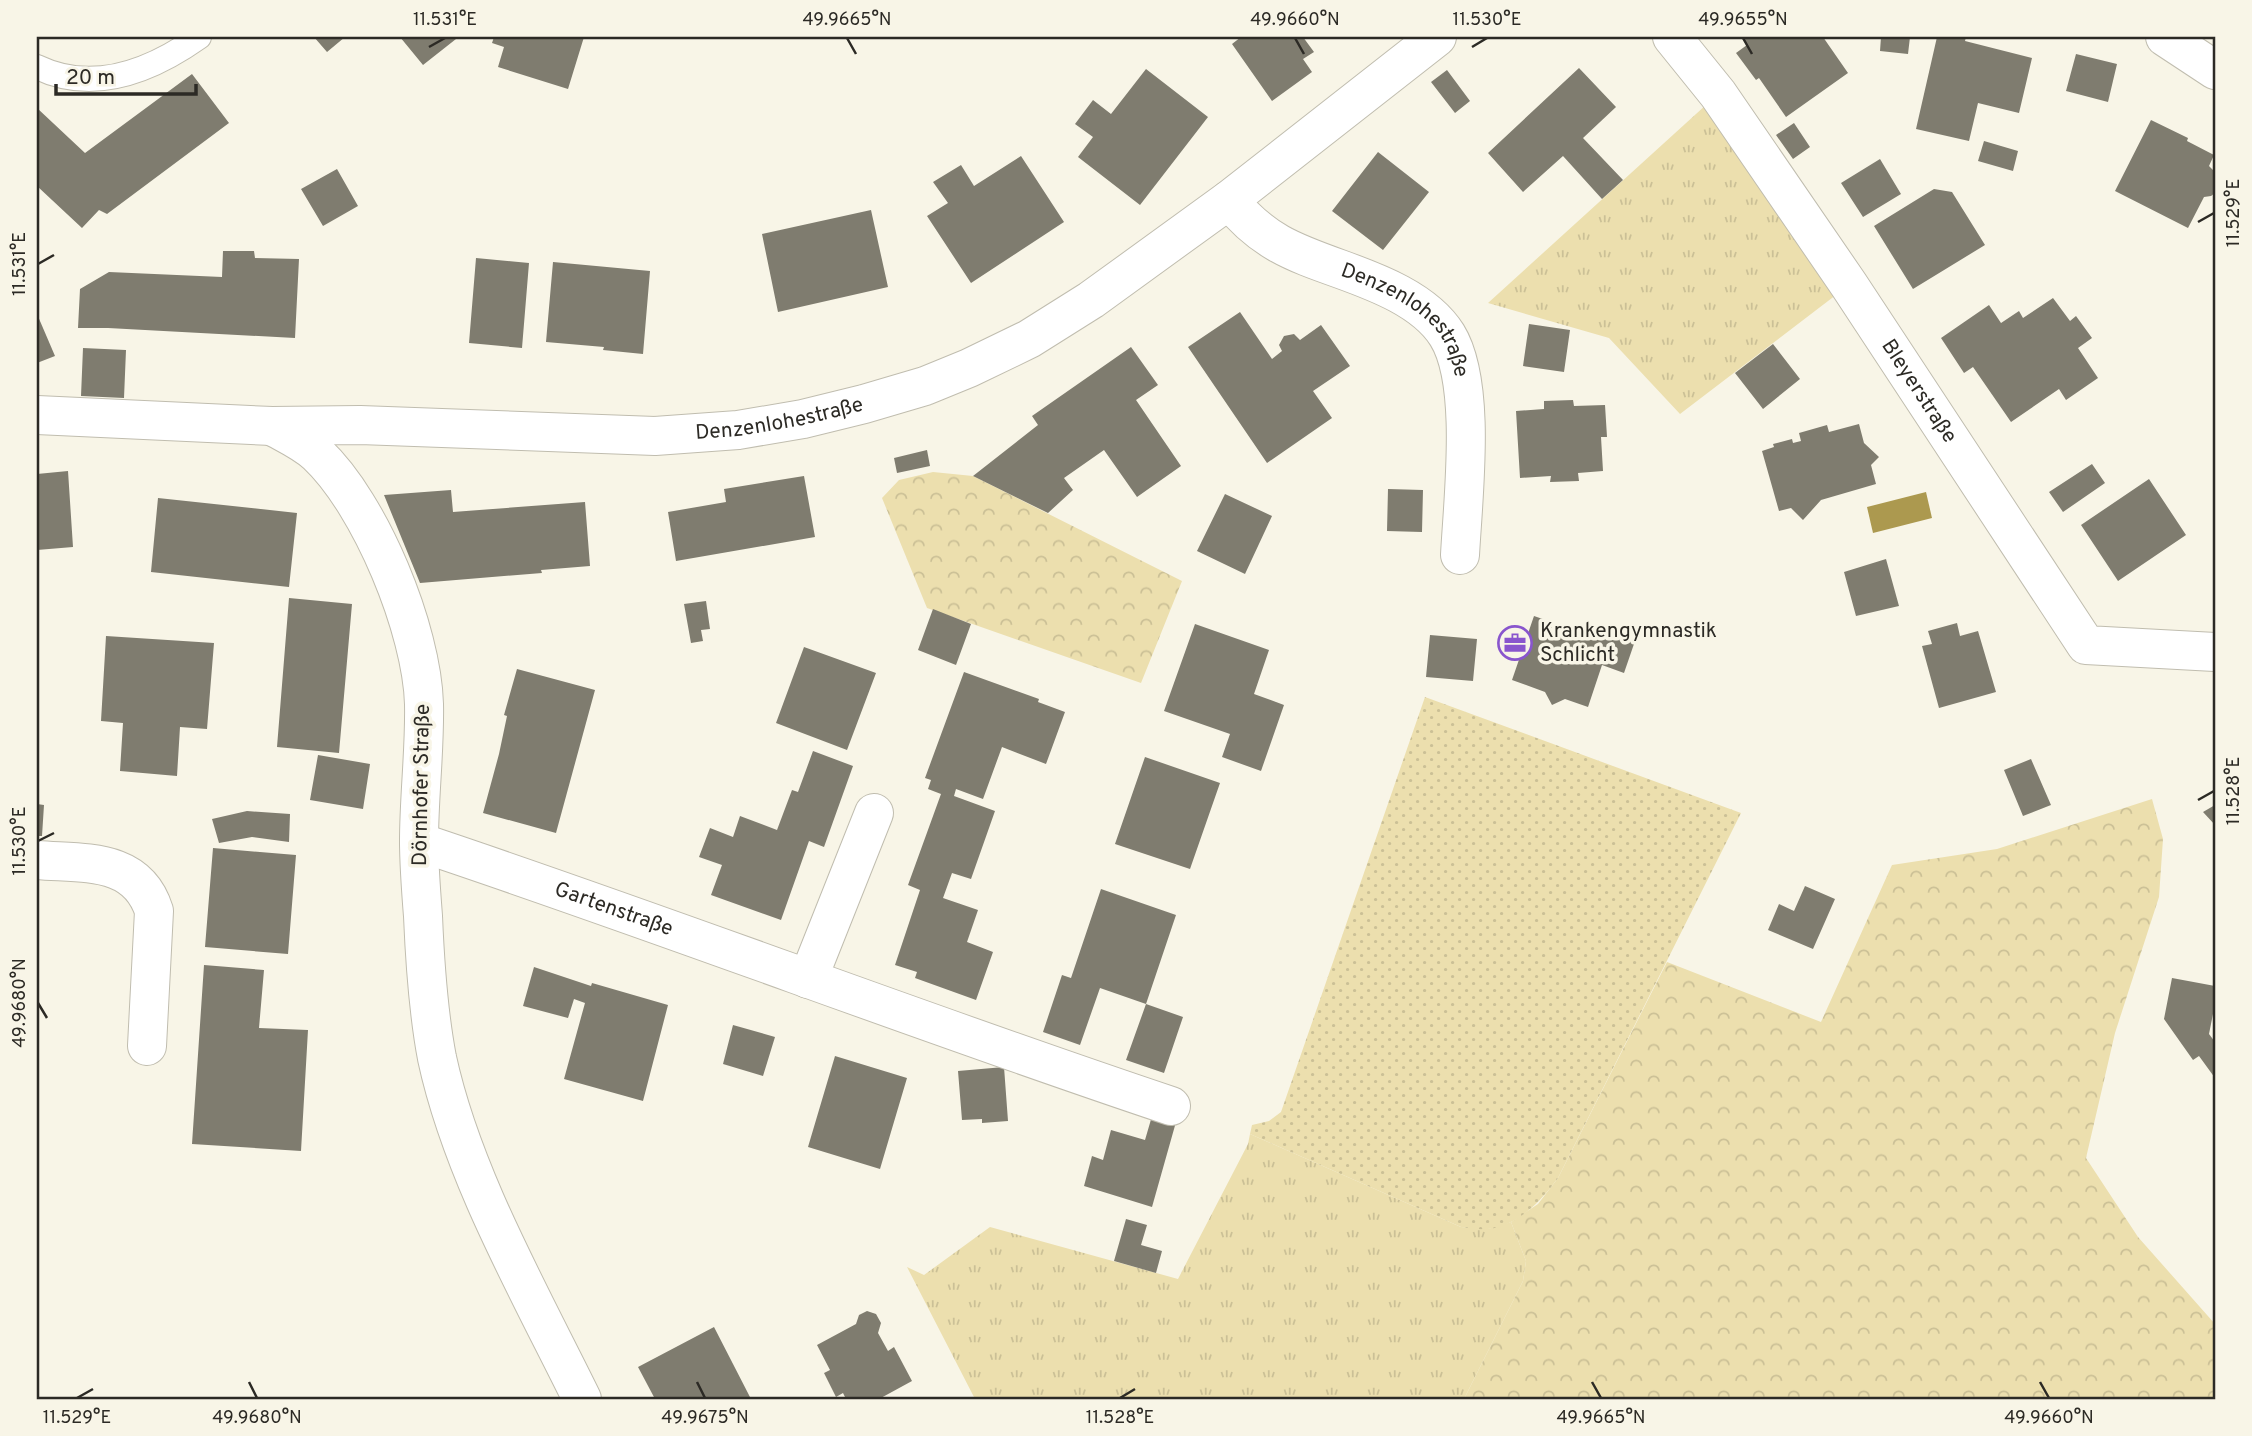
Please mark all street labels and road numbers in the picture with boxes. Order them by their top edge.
street label: Denzenlohestraße [1337,257,1475,379]
street label: Bleyerstraße [1875,334,1963,448]
street label: Denzenlohestraße [694,391,866,447]
street label: Dörnhofer Straße [407,704,437,866]
street label: Gartenstraße [551,876,677,943]

